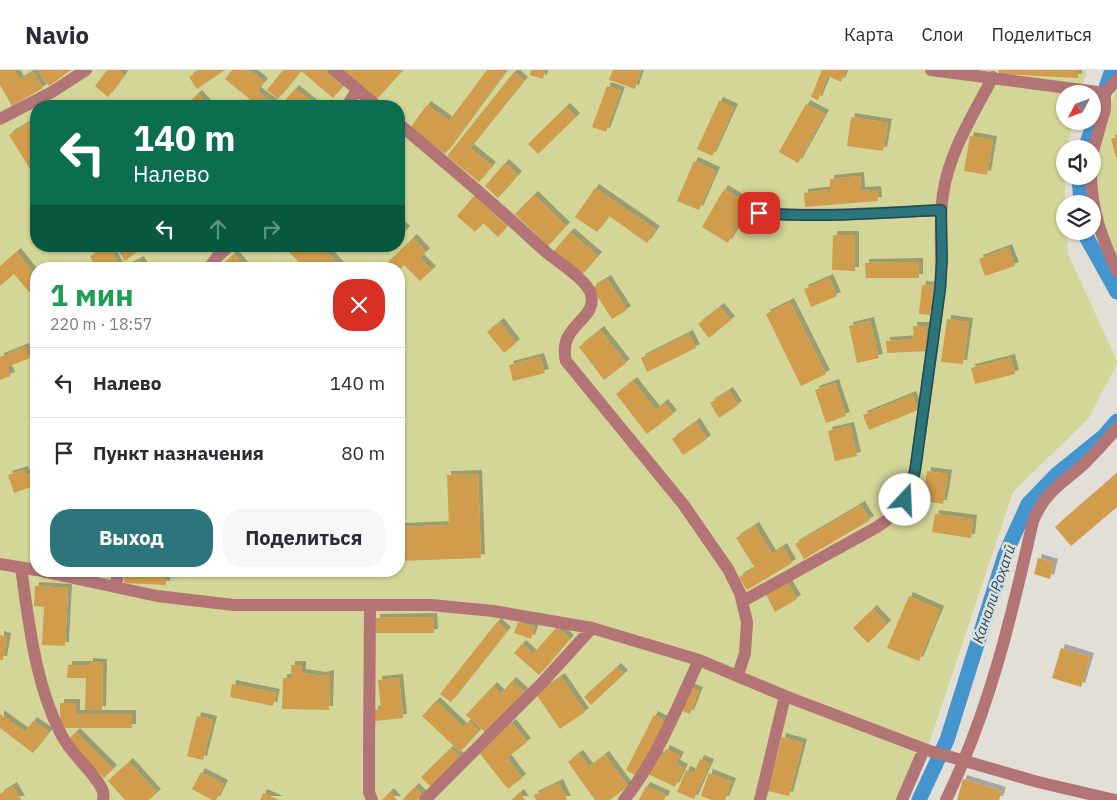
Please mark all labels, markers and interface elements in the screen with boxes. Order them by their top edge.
text: Navio [25,19,89,51]
text: Карта [844,23,894,46]
text: Слои [922,23,964,46]
text: Поделиться [992,23,1092,46]
north arrow [1056,85,1101,130]
map controls [1056,85,1101,240]
text: 140 m [133,115,236,161]
icon: left [50,120,115,185]
button: sound [1056,140,1101,185]
text: Налево [133,159,210,188]
pin [738,192,780,234]
button: layers [1056,195,1101,240]
icon: arrive [745,199,773,227]
icon: left [151,215,179,243]
icon: ahead [204,215,232,243]
icon: right [257,215,285,243]
text: 1 мин [50,275,134,314]
button: close [333,279,385,331]
text: 220 m · 18:57 [50,314,152,334]
icon: left [50,369,78,397]
text: Налево [93,371,162,395]
text: 140 m [330,371,385,395]
icon: arrive [50,439,78,467]
text: Пункт назначения [93,441,264,465]
text: 80 m [341,441,385,465]
position arrow [878,473,930,525]
button: Выход [50,509,213,567]
button: Поделиться [223,509,385,567]
water label: Канали Роҳатӣ [968,542,1019,646]

